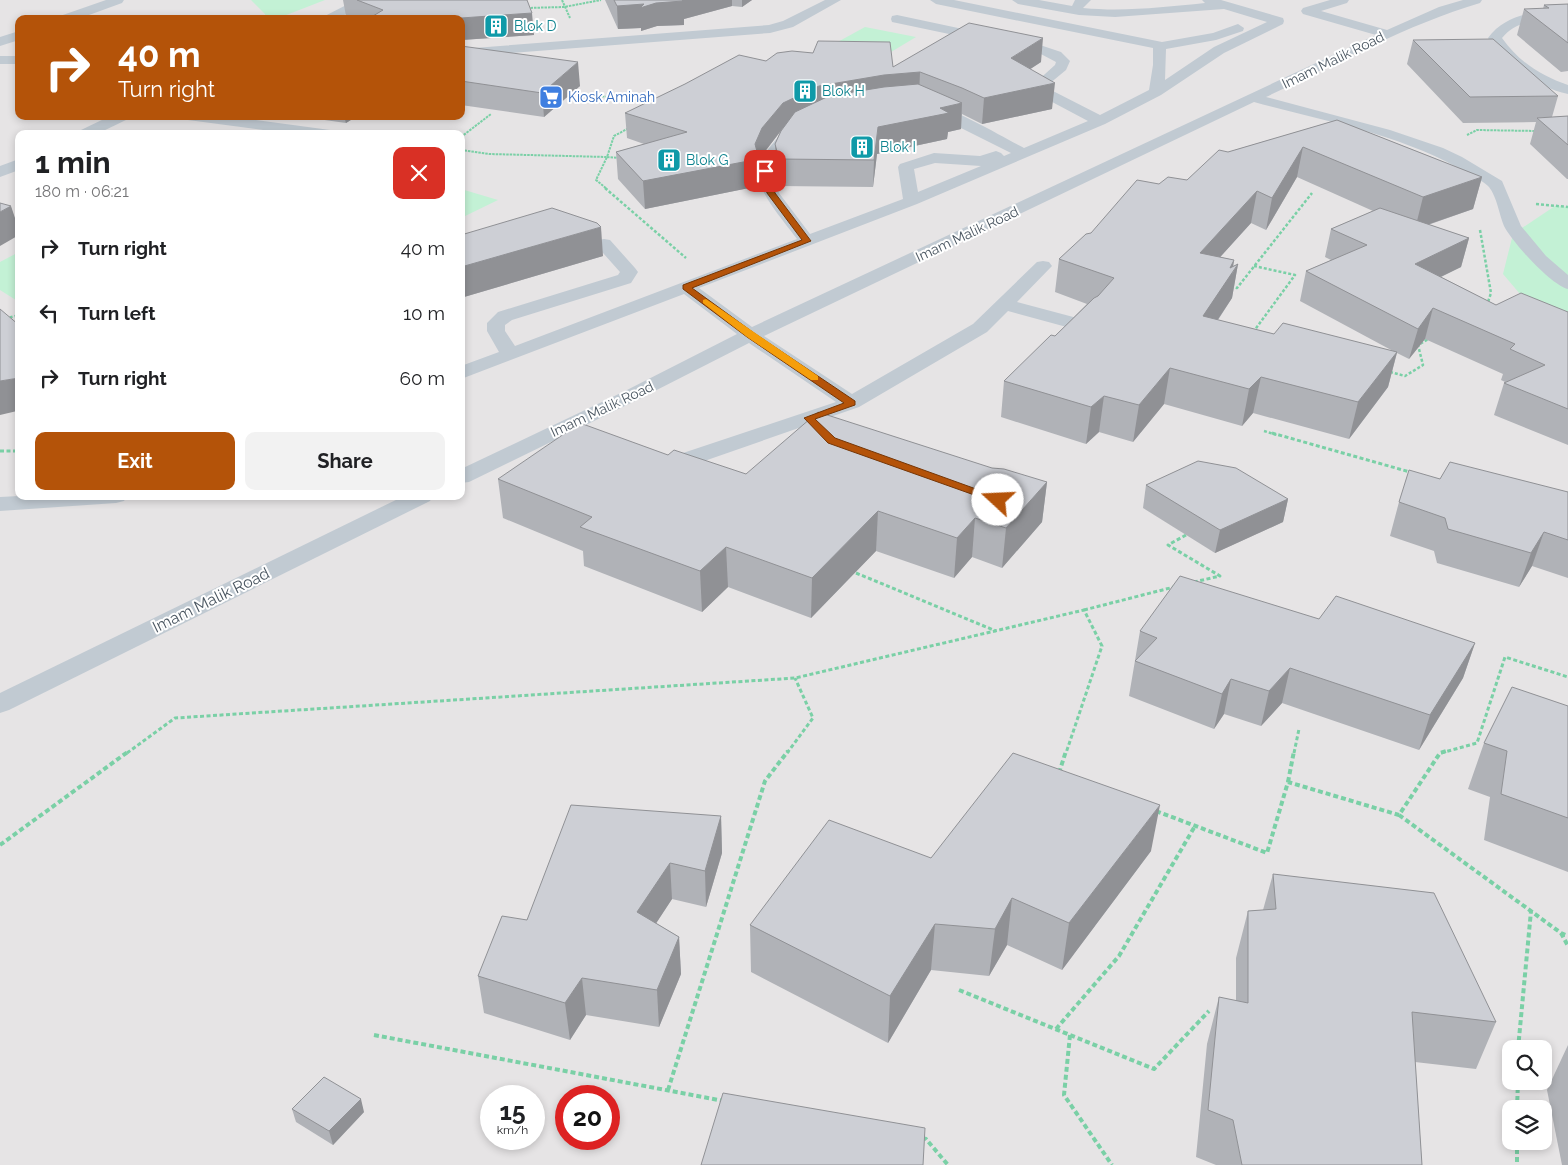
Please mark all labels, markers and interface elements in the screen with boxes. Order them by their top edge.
building icon: Blok D [483,13,509,39]
place label: Blok D [514,18,556,34]
street label: Imam Malik Road [1279,28,1387,92]
text: 40 m [118,34,200,75]
icon: right [35,35,100,100]
text: Turn right [118,76,215,102]
building icon: Blok H [792,78,818,104]
place label: Blok H [822,83,865,99]
supermarket icon: Kiosk Aminah [538,84,564,110]
place label: Kiosk Aminah [568,89,655,105]
building icon: Blok I [849,134,875,160]
place label: Blok I [880,139,916,155]
text: 1 min [35,145,111,180]
button: close [393,147,445,199]
building icon: Blok G [656,147,682,173]
pin [744,150,786,192]
place label: Blok G [686,152,728,168]
icon: arrive [751,157,779,185]
text: 180 m · 06:21 [35,182,129,201]
street label: Imam Malik Road [913,203,1021,265]
icon: right [35,234,63,262]
text: Turn right [78,237,167,259]
text: 40 m [401,237,445,259]
icon: left [35,299,63,327]
text: Turn left [78,302,155,324]
text: 10 m [403,302,445,324]
icon: right [35,364,63,392]
text: Turn right [78,367,167,389]
text: 60 m [400,367,445,389]
street label: Imam Malik Road [548,378,656,440]
button: Exit [35,432,235,490]
button: Share [245,432,445,490]
position arrow [971,473,1023,525]
street label: Imam Malik Road [149,563,273,637]
map controls [1502,1040,1552,1150]
button: search [1502,1040,1552,1090]
speed limit sign: 20 [555,1085,620,1150]
text: 15 [499,1096,526,1126]
button: layers [1502,1100,1552,1150]
text: km/h [497,1123,528,1137]

